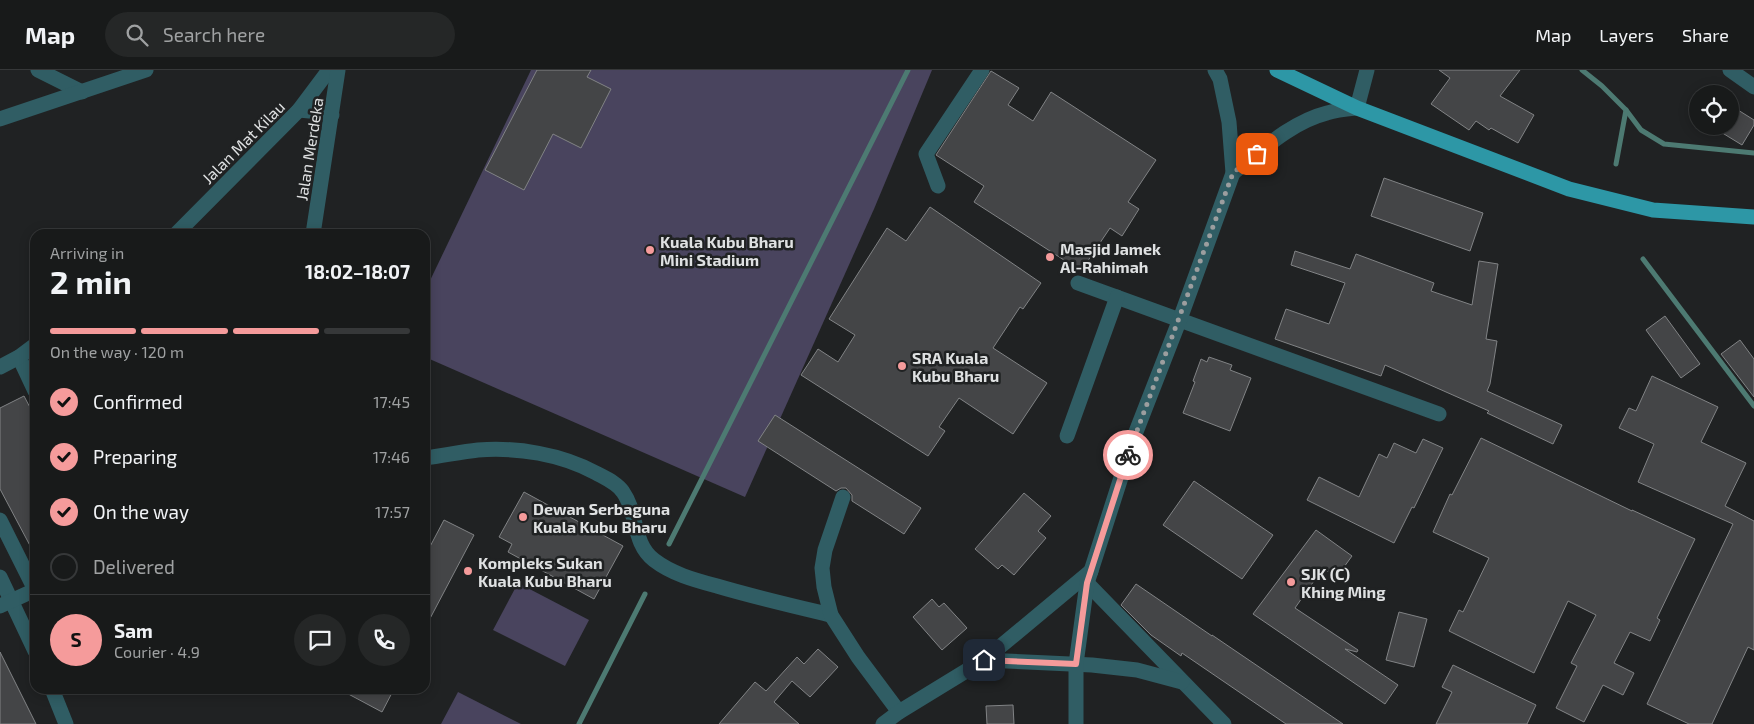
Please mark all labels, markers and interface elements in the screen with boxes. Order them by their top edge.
search box [105,12,455,57]
text: Map [25,20,75,49]
icon: search [123,21,151,49]
text: Search here [163,23,265,46]
text: Map [1535,24,1571,46]
text: Layers [1599,24,1654,46]
text: Share [1682,24,1729,46]
map controls [1689,85,1739,135]
button: locate [1689,85,1739,135]
street label: Jalan Merdeka [291,96,327,202]
street label: Jalan Mat Kilau [198,97,288,187]
pin [1236,133,1278,175]
icon: bag [1243,140,1271,168]
place label: Kuala Kubu Bharu Mini Stadium [660,232,794,269]
place label: Masjid Jamek Al-Rahimah [1060,239,1161,276]
text: Arriving in [50,243,124,262]
marker: Kuala Kubu Bharu Mini Stadium [644,244,656,256]
marker: Masjid Jamek Al-Rahimah [1044,251,1056,263]
text: 18:02–18:07 [305,260,410,283]
text: 2 min [50,262,132,300]
text: On the way · 120 m [50,342,184,361]
place label: SRA Kuala Kubu Bharu [912,348,999,385]
marker: SRA Kuala Kubu Bharu [896,360,908,372]
icon: check [50,388,78,416]
text: Confirmed [93,390,183,413]
text: 17:45 [373,392,410,411]
courier [1103,430,1153,480]
icon: bike [1114,441,1142,469]
icon: check [50,443,78,471]
text: Preparing [93,445,177,468]
text: 17:46 [373,447,410,466]
icon: check [50,498,78,526]
place label: Dewan Serbaguna Kuala Kubu Bharu [533,499,670,536]
text: On the way [93,500,189,523]
text: 17:57 [375,502,410,521]
marker: Dewan Serbaguna Kuala Kubu Bharu [517,511,529,523]
place label: Kompleks Sukan Kuala Kubu Bharu [478,553,612,590]
text: Delivered [93,555,175,578]
place label: SJK (C) Khing Ming [1301,564,1386,601]
marker: Kompleks Sukan Kuala Kubu Bharu [462,565,474,577]
marker: SJK (C) Khing Ming [1285,576,1297,588]
button: chat [294,614,346,666]
button: phone [358,614,410,666]
text: Sam [114,619,153,642]
text: S [70,628,82,651]
pin [963,639,1005,681]
text: Courier · 4.9 [114,642,200,661]
icon: home [970,646,998,674]

